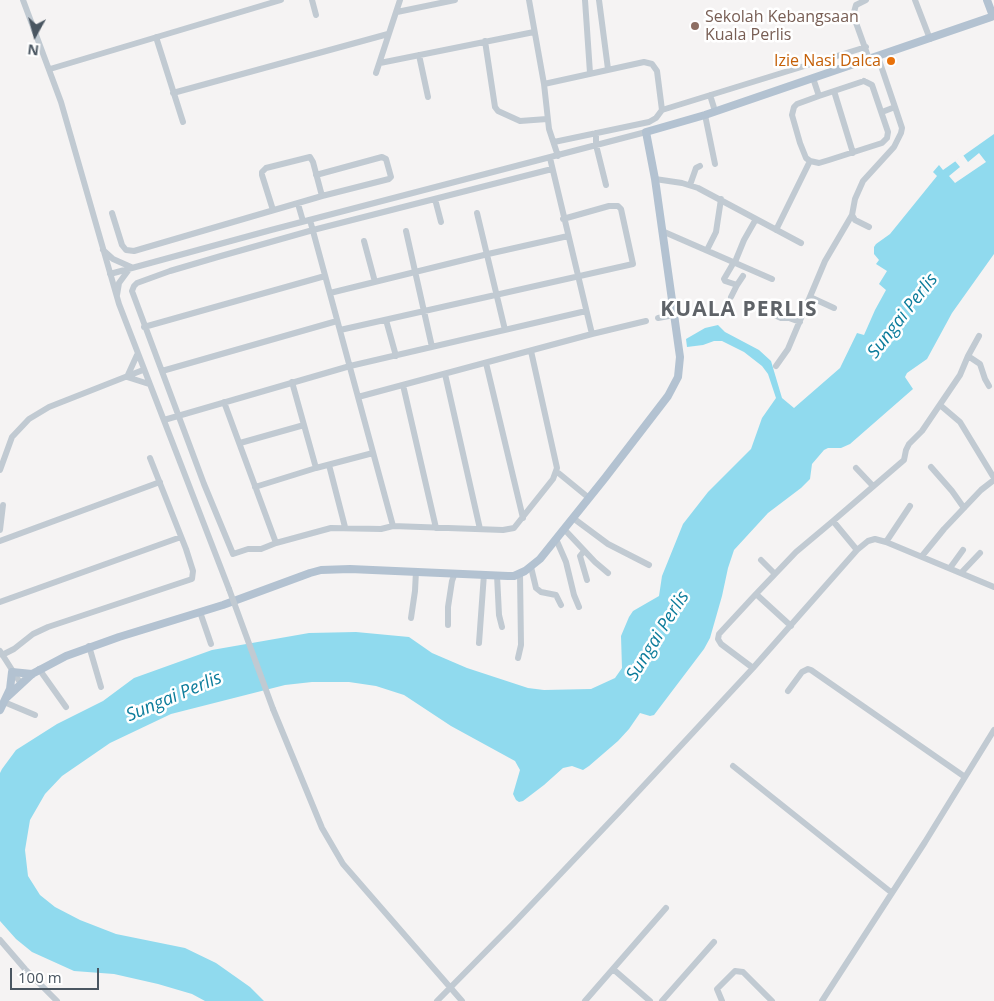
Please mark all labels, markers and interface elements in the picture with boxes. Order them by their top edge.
place label: Sekolah Kebangsaan Kuala Perlis [705,7,859,45]
north arrow [10,10,60,60]
marker: Sekolah Kebangsaan Kuala Perlis [689,20,701,32]
text: N [26,40,40,61]
place label: Izie Nasi Dalca [774,51,881,71]
marker: Izie Nasi Dalca [885,55,897,67]
water label: Sungai Perlis [863,269,943,363]
district label: KUALA PERLIS [659,297,819,323]
water label: Sungai Perlis [622,587,694,685]
water label: Sungai Perlis [123,667,225,727]
scale bar [12,958,101,990]
text: 100 m [18,967,62,987]

